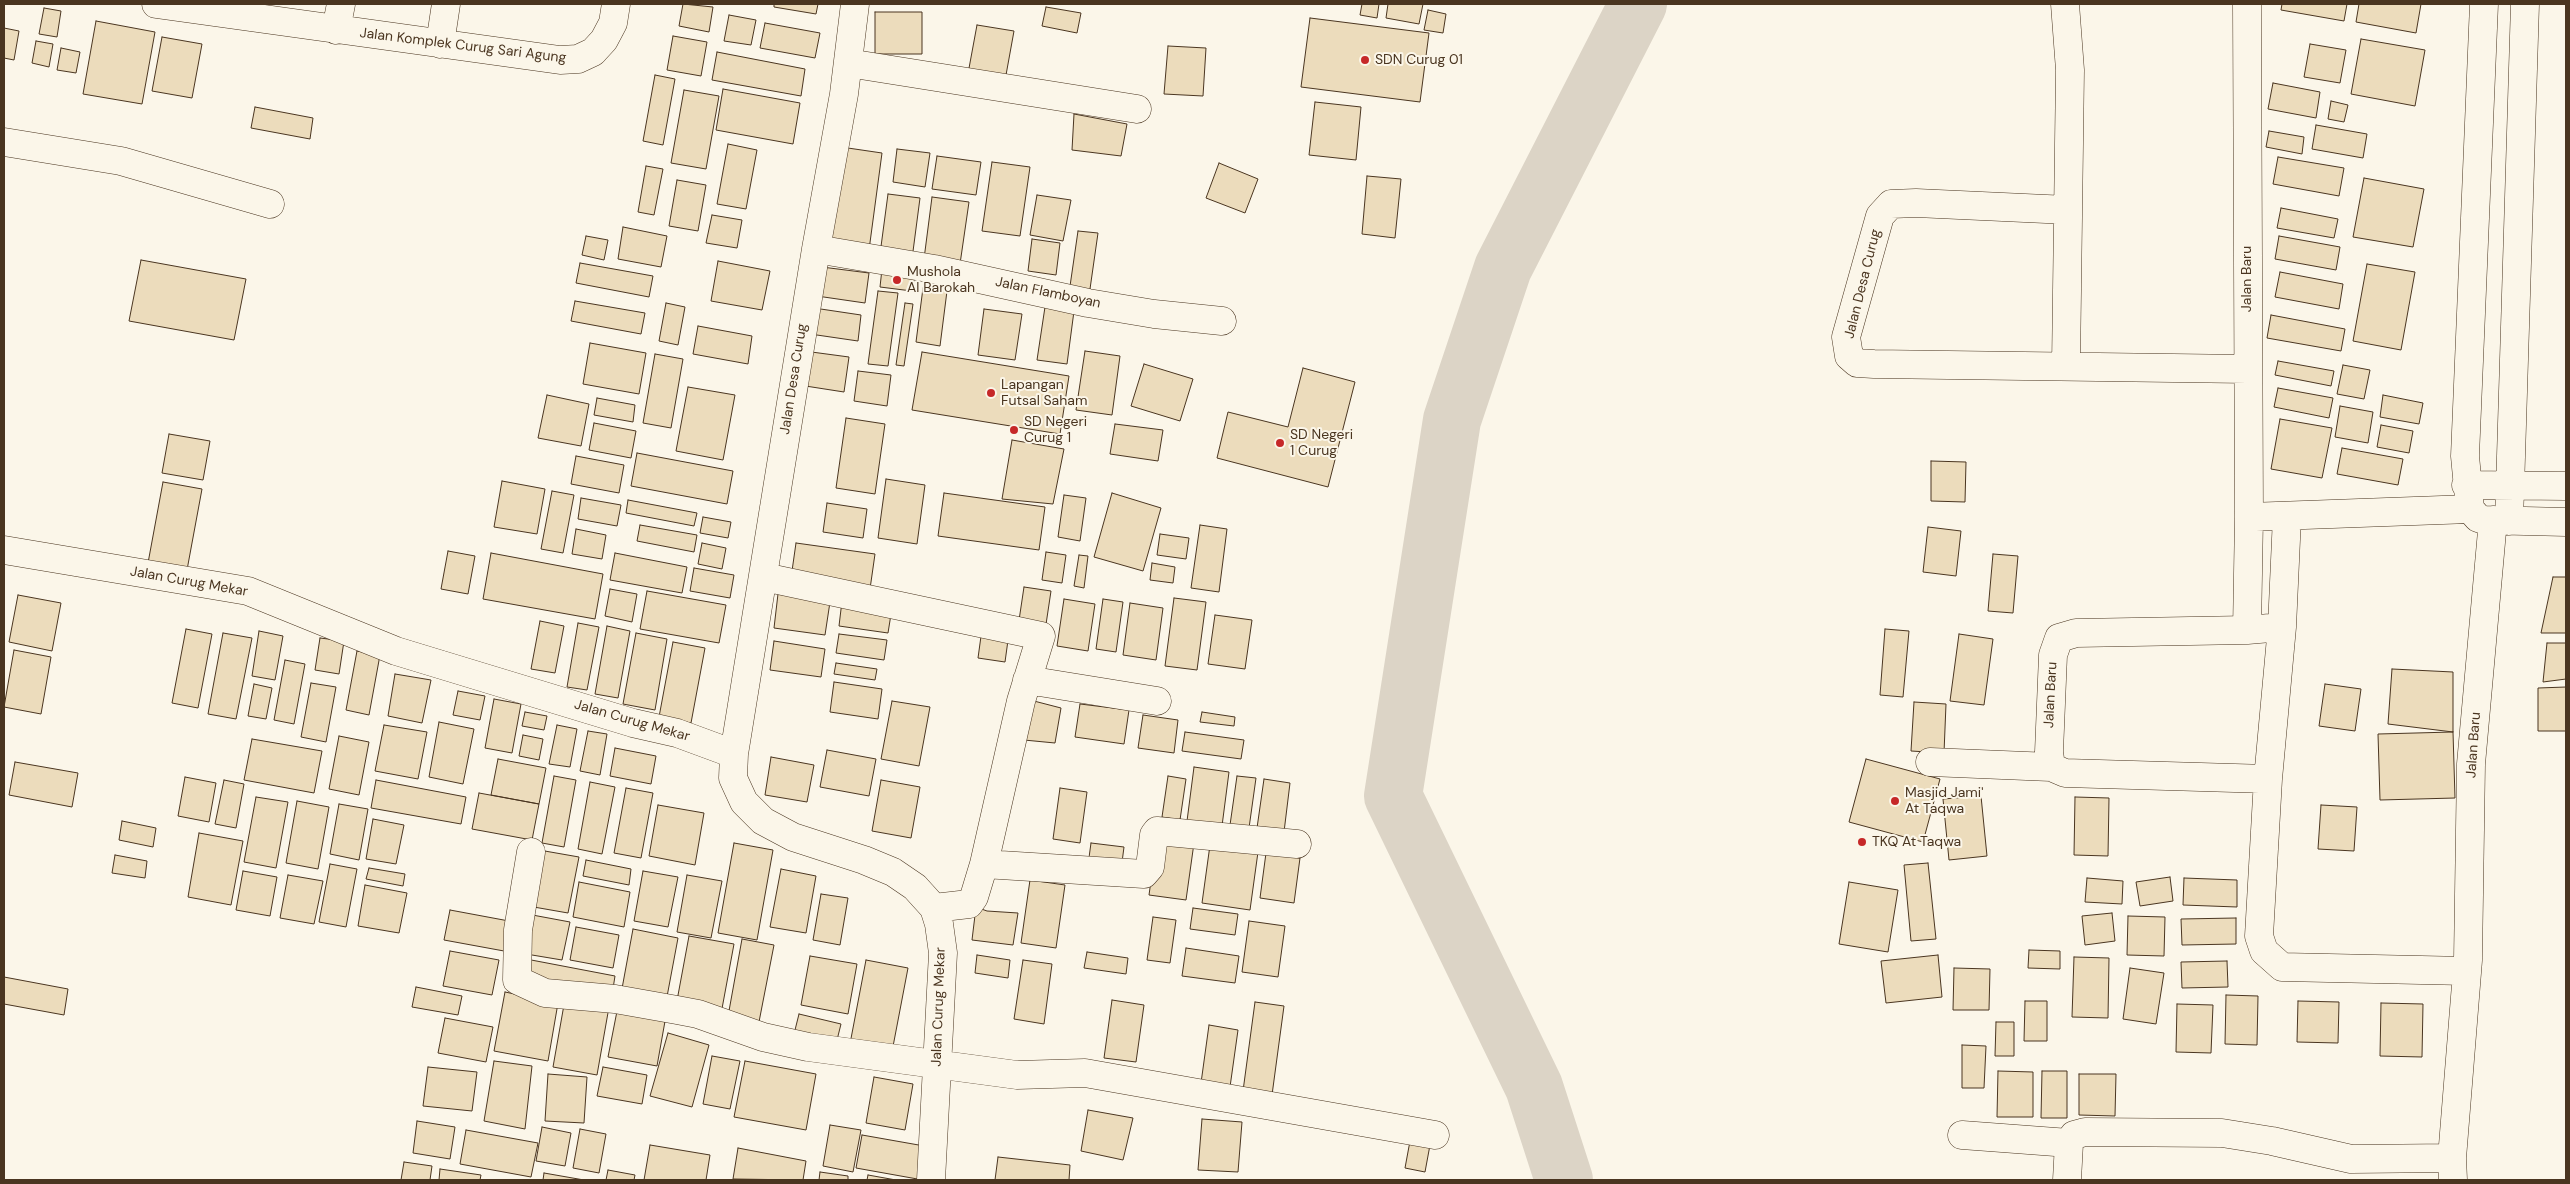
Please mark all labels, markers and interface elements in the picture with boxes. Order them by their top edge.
street label: Jalan Komplek Curug Sari Agung [359,25,567,67]
place label: SDN Curug 01 [1375,52,1463,68]
marker: SDN Curug 01 [1359,54,1371,66]
street label: Jalan Desa Curug [1841,228,1885,340]
street label: Jalan Baru [2239,246,2255,312]
place label: Mushola Al Barokah [907,264,975,296]
marker: Mushola Al Barokah [891,274,903,286]
street label: Jalan Flamboyan [994,274,1102,312]
street label: Jalan Desa Curug [777,322,811,436]
place label: Lapangan Futsal Saham [1001,377,1087,410]
marker: Lapangan Futsal Saham [985,387,997,399]
place label: SD Negeri Curug 1 [1024,414,1087,447]
marker: SD Negeri Curug 1 [1008,424,1020,436]
place label: SD Negeri 1 Curug [1290,427,1353,460]
marker: SD Negeri 1 Curug [1274,437,1286,449]
street label: Jalan Curug Mekar [129,563,249,601]
street label: Jalan Baru [2041,661,2061,729]
street label: Jalan Curug Mekar [572,696,692,746]
street label: Jalan Baru [2463,711,2485,779]
place label: Masjid Jami' At Taqwa [1905,785,1983,818]
marker: Masjid Jami' At Taqwa [1889,795,1901,807]
place label: TKQ At Taqwa [1872,834,1961,850]
marker: TKQ At Taqwa [1856,836,1868,848]
street label: Jalan Curug Mekar [929,947,949,1067]

